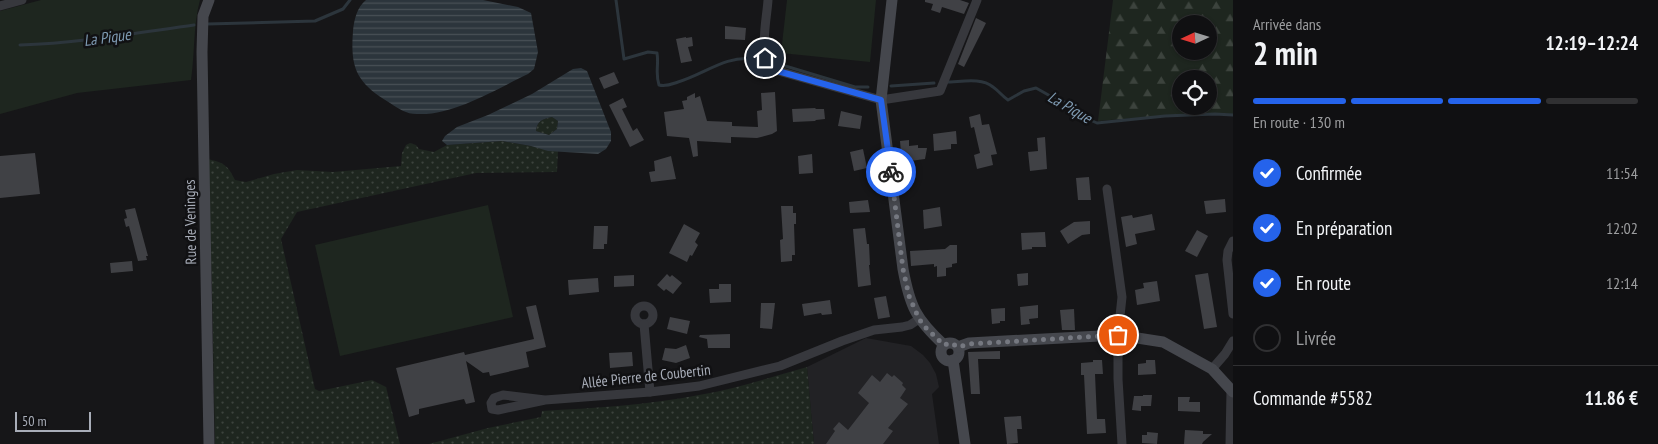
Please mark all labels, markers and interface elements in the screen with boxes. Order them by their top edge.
text: Arrivée dans [1253,14,1321,34]
north arrow [1172,15,1218,60]
map controls [1172,15,1217,115]
water label: La Pique [82,24,133,50]
text: 12:19–12:24 [1545,31,1638,55]
text: 2 min [1253,32,1318,74]
pin [744,37,786,79]
icon: home [751,44,779,72]
button: locate [1172,70,1217,115]
water label: La Pique [1044,86,1097,128]
text: En route · 130 m [1253,112,1345,132]
courier [866,147,916,197]
icon: bike [877,158,905,186]
icon: check [1253,159,1281,187]
text: Confirmée [1296,161,1362,185]
text: 11:54 [1606,163,1638,183]
street label: Rue de Veninges [180,179,200,265]
icon: check [1253,214,1281,242]
text: En préparation [1296,216,1392,240]
text: 12:02 [1606,218,1638,238]
icon: check [1253,269,1281,297]
text: En route [1296,271,1351,295]
text: 12:14 [1606,273,1638,293]
pin [1097,314,1139,356]
icon: bag [1104,321,1132,349]
text: Livrée [1296,326,1336,350]
street label: Allée Pierre de Coubertin [580,360,712,392]
text: Commande #5582 [1253,386,1373,410]
text: 11.86 € [1585,386,1638,410]
scale bar [15,409,91,432]
text: 50 m [22,412,47,430]

